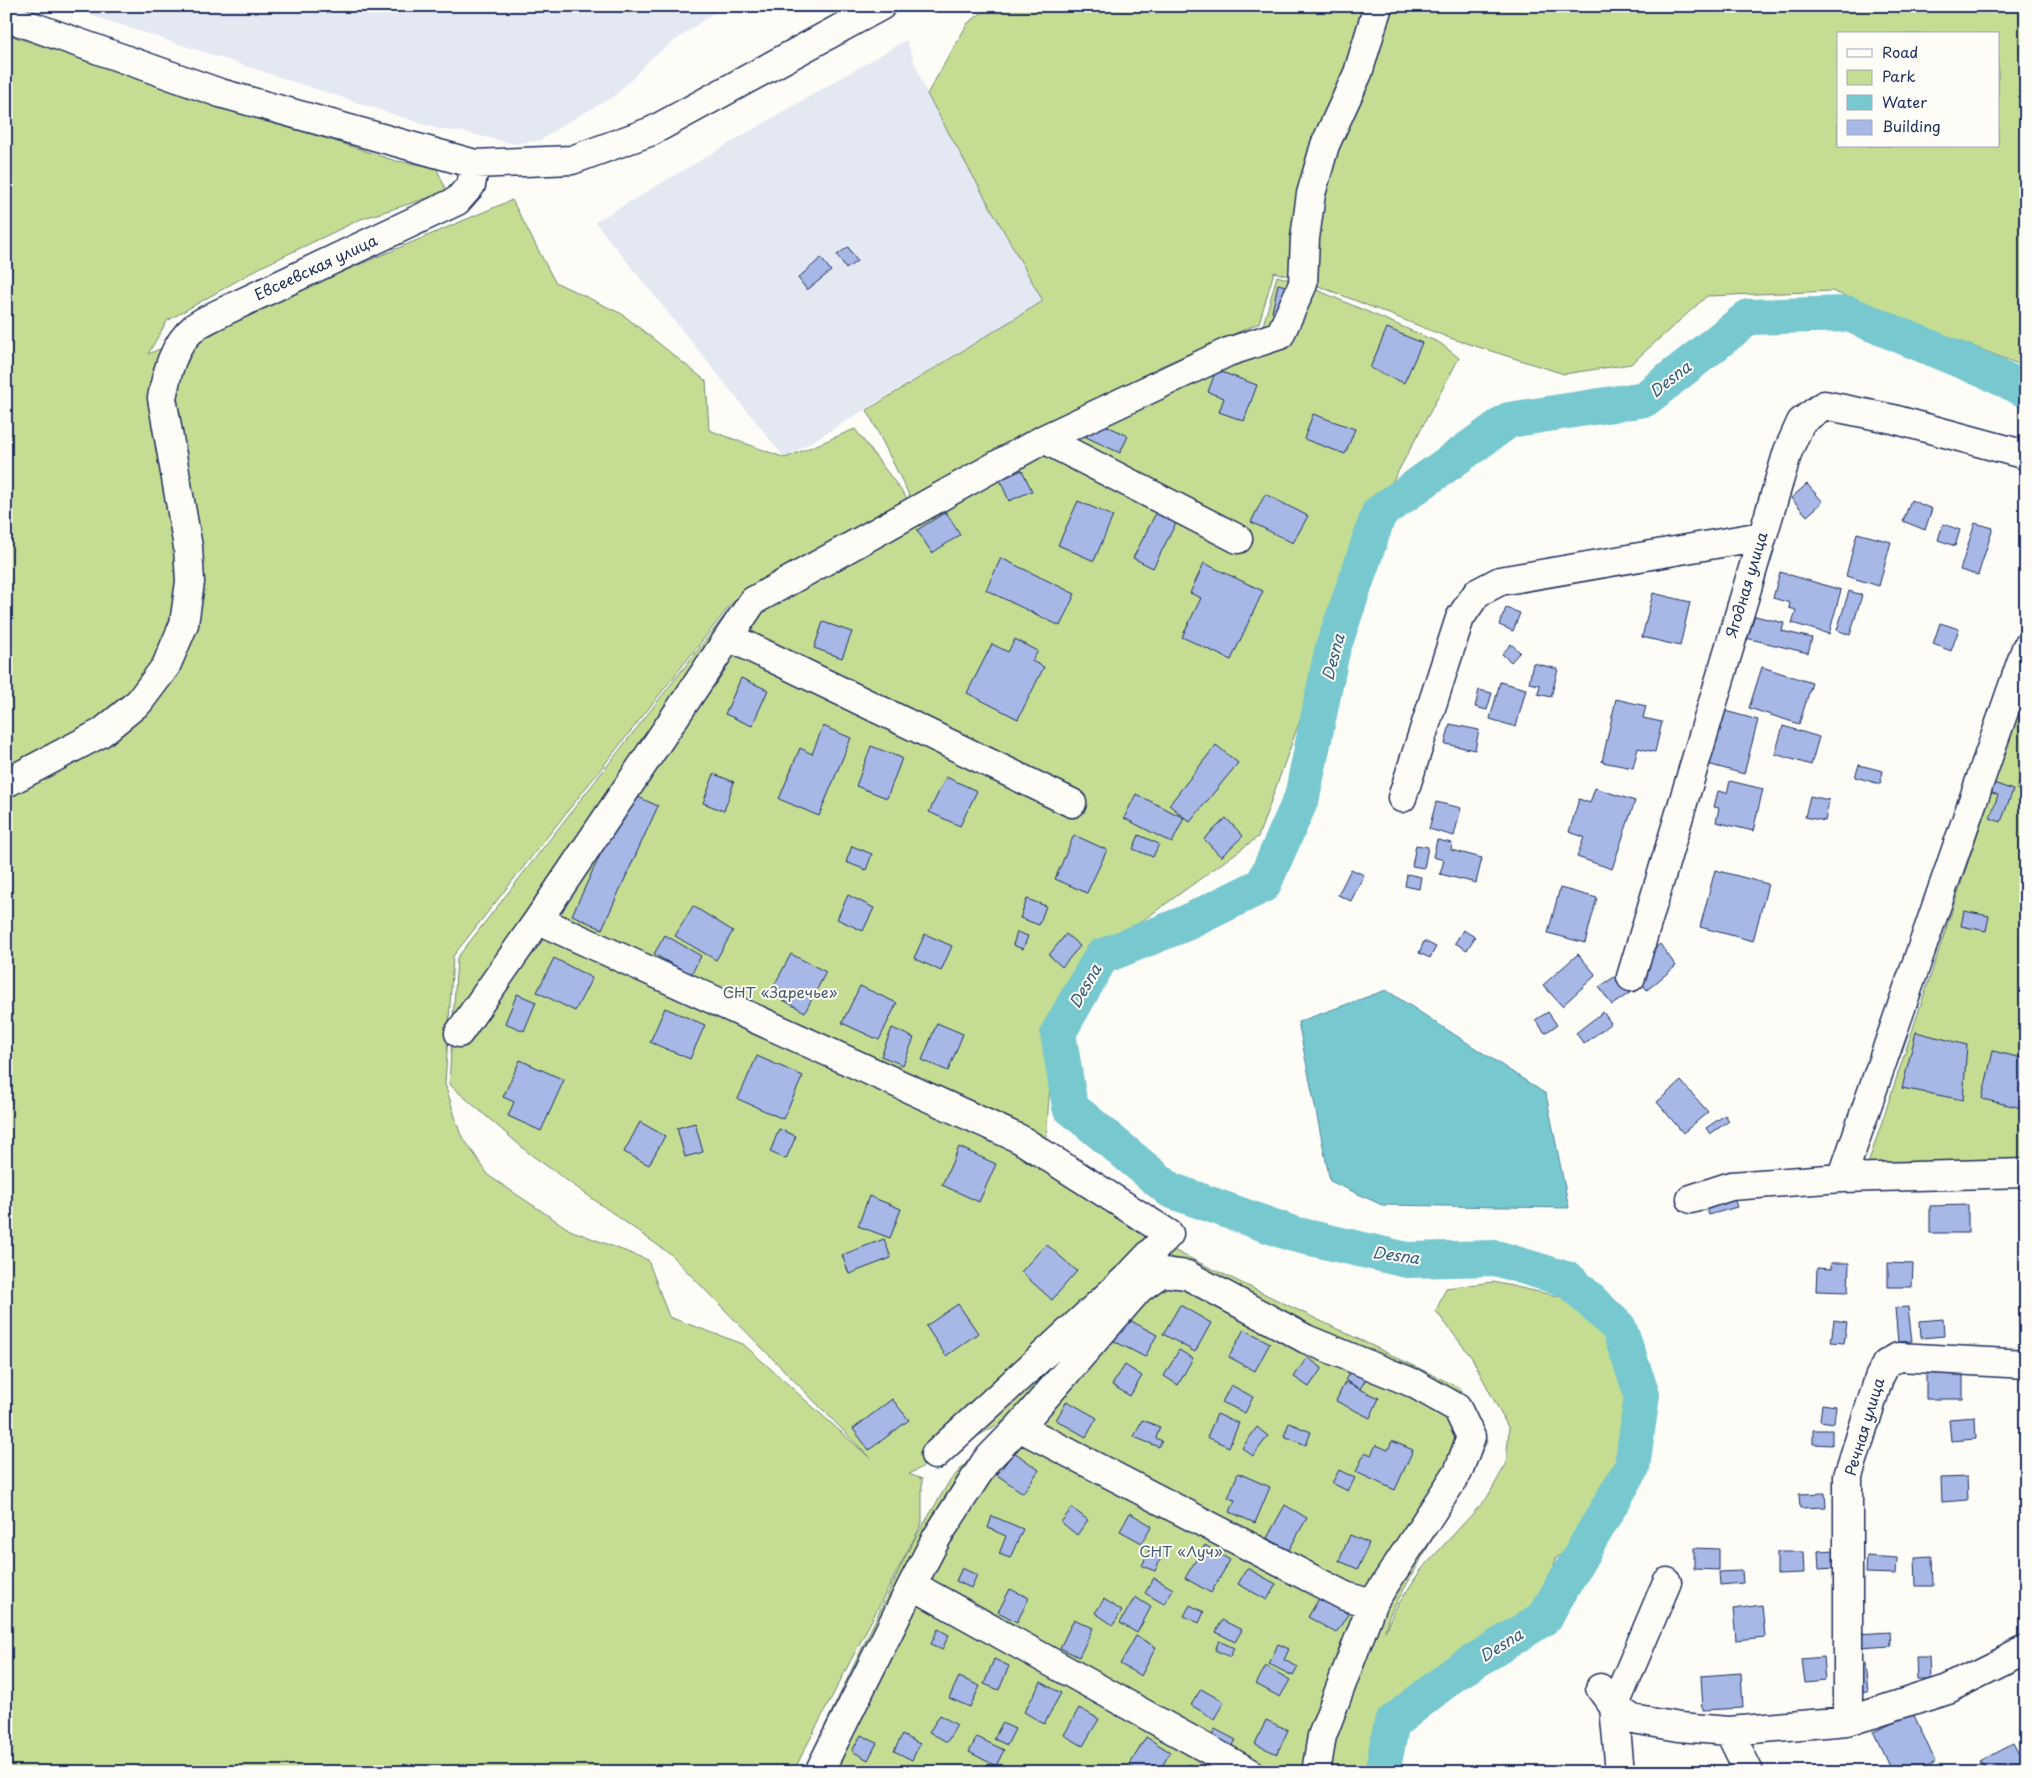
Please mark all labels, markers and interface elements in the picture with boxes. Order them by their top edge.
legend [1837,32,2000,148]
text: Road [1882,40,1918,63]
text: Park [1882,64,1916,87]
text: Water [1882,90,1927,113]
text: Building [1882,114,1941,137]
street label: Евсеевская улица [250,228,381,305]
water label: Desna [1643,354,1696,402]
street label: Ягодная улица [1719,528,1773,640]
water label: Desna [1314,630,1350,683]
water label: Desna [1062,958,1107,1012]
park label: СНТ «Заречье» [723,980,838,1003]
water label: Desna [1371,1239,1422,1269]
street label: Речная улица [1838,1374,1890,1478]
park label: СНТ «Луч» [1139,1539,1223,1562]
water label: Desna [1474,1621,1528,1667]

